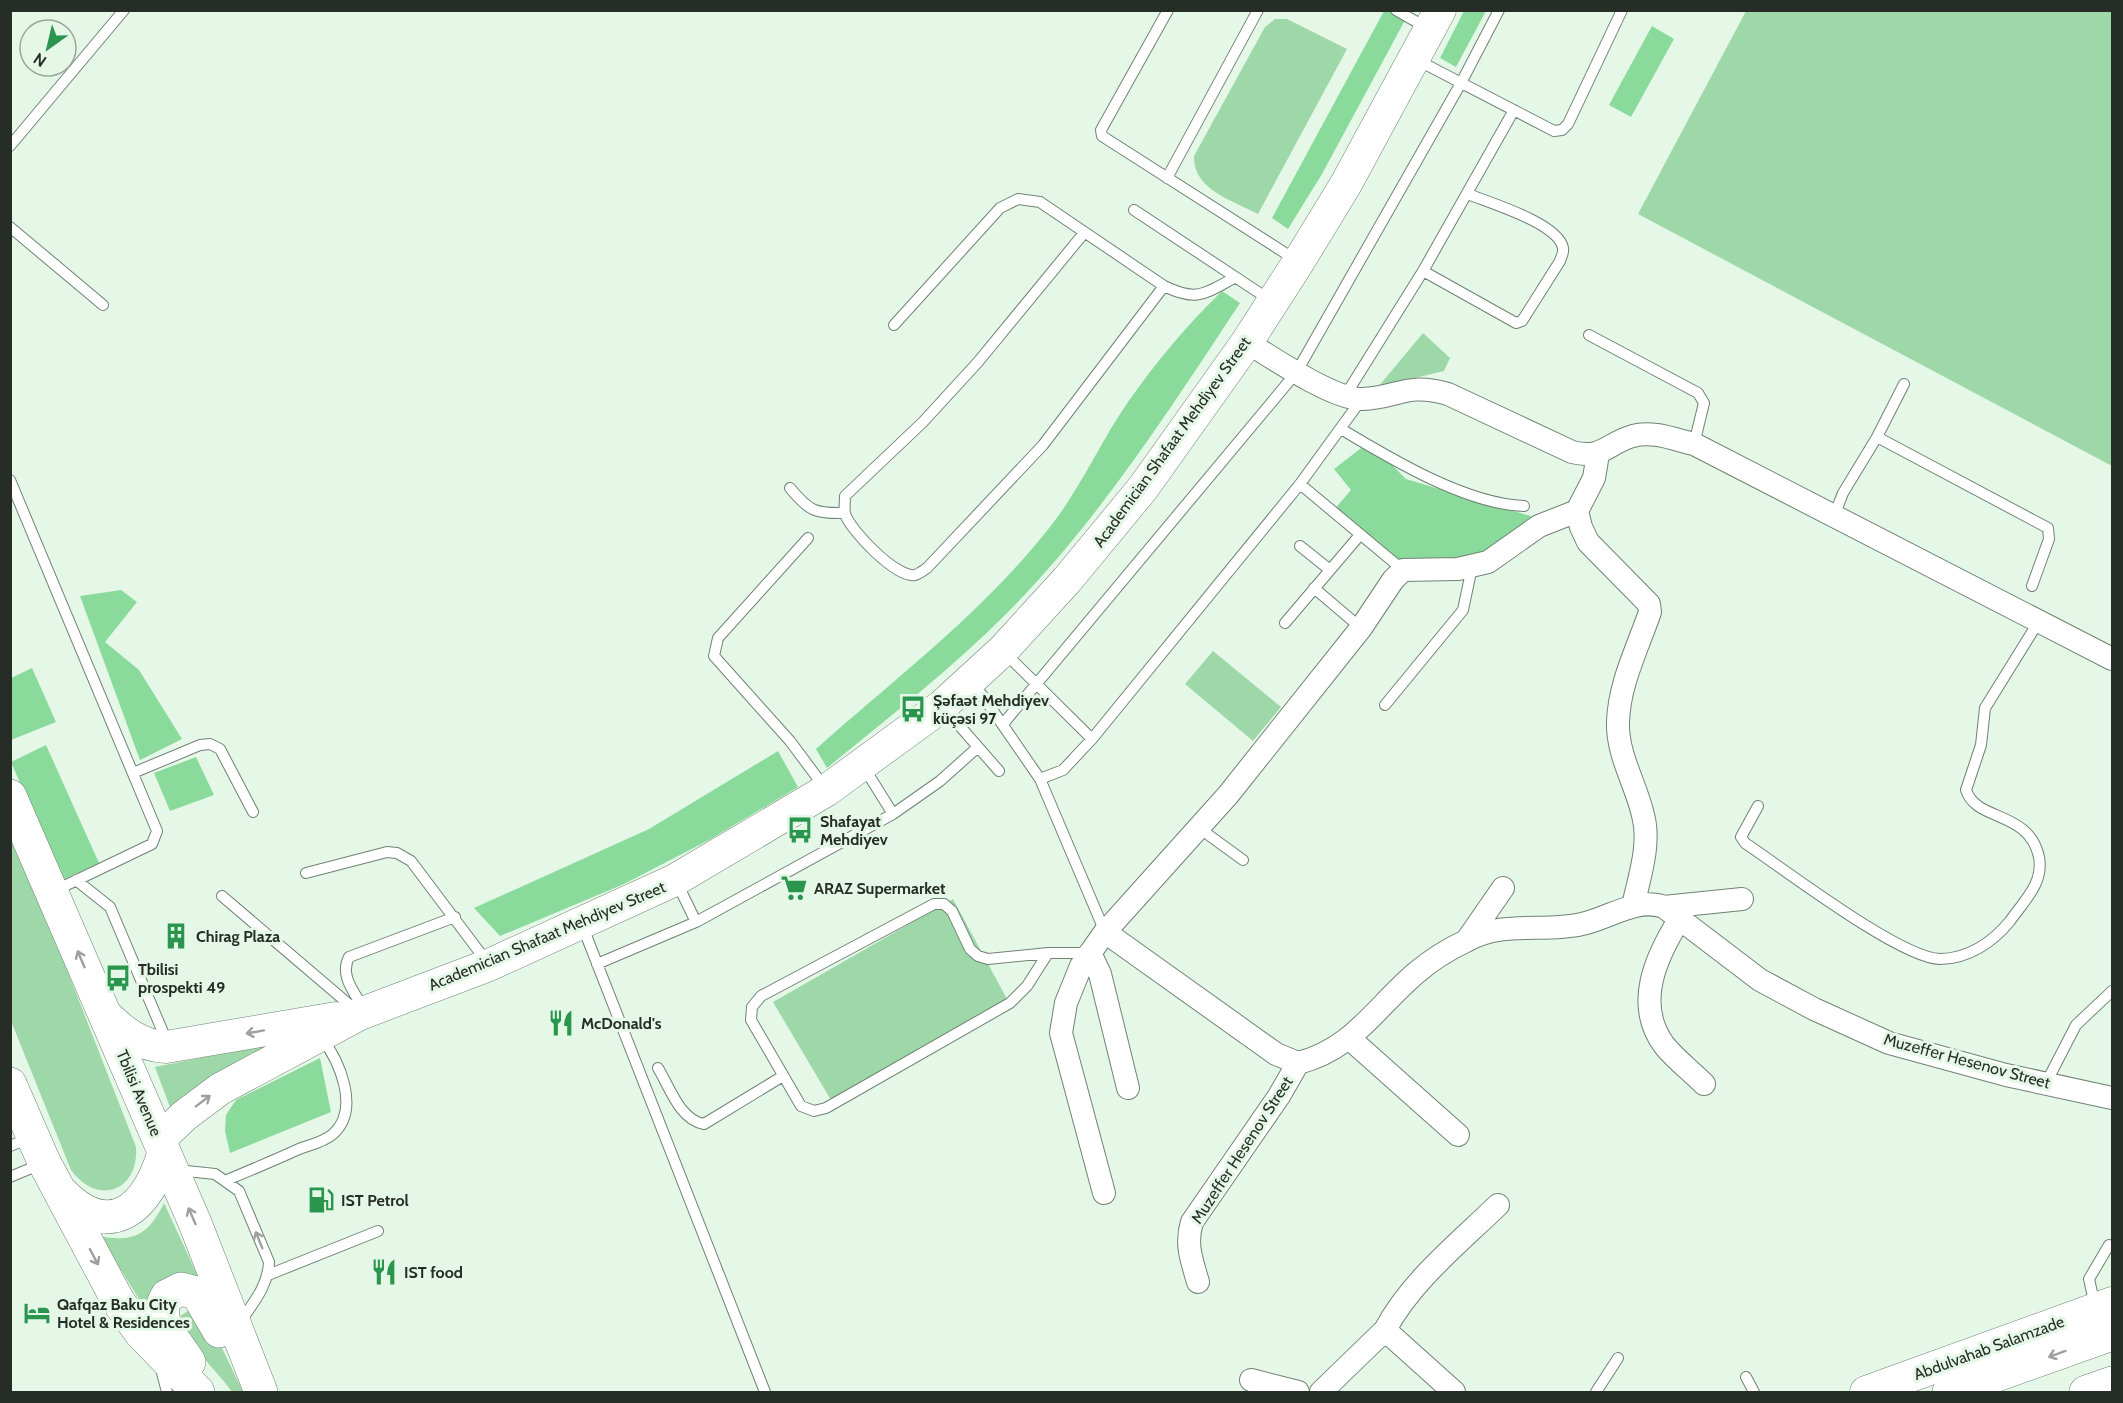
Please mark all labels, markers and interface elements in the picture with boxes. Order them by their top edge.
north arrow [18,18,78,78]
text: N [30,49,50,71]
street label: Academician Shafaat Mehdiyev Street [1089,333,1255,551]
place label: Şəfaət Mehdiyev küçəsi 97 [933,691,1049,728]
bus stop icon: Şəfaət Mehdiyev küçəsi 97 [898,694,928,724]
place label: Shafayat Mehdiyev [820,812,888,849]
bus stop icon: Shafayat Mehdiyev [785,815,815,845]
supermarket icon: ARAZ Supermarket [779,873,809,903]
street label: Academician Shafaat Mehdiyev Street [426,877,669,995]
place label: ARAZ Supermarket [814,879,946,898]
building icon: Chirag Plaza [161,921,191,951]
place label: Chirag Plaza [196,927,280,946]
one-way arrow [75,950,86,968]
place label: Tbilisi prospekti 49 [138,960,225,997]
bus stop icon: Tbilisi prospekti 49 [103,963,133,993]
restaurant icon: McDonald's [546,1008,576,1038]
place label: McDonald's [581,1014,662,1033]
one-way arrow [245,1027,265,1038]
street label: Muzеffеr Hеsеnov Street [1882,1030,2053,1093]
street label: Tbilisi Avenue [112,1047,166,1139]
street label: Muzеffеr Hеsеnov Street [1187,1072,1297,1227]
one-way arrow [194,1095,210,1107]
fuel station icon: IST Petrol [306,1185,336,1215]
place label: IST Petrol [341,1191,409,1210]
one-way arrow [186,1207,197,1226]
one-way arrow [253,1231,264,1250]
one-way arrow [88,1248,100,1265]
restaurant icon: IST food [369,1257,399,1287]
place label: IST food [404,1263,463,1282]
place label: Qafqaz Baku City Hotel & Residences [57,1295,190,1332]
hotel icon: Qafqaz Baku City Hotel & Residences [22,1298,52,1328]
street label: Abdulvahab Salamzade [1911,1312,2067,1384]
one-way arrow [2049,1349,2067,1360]

